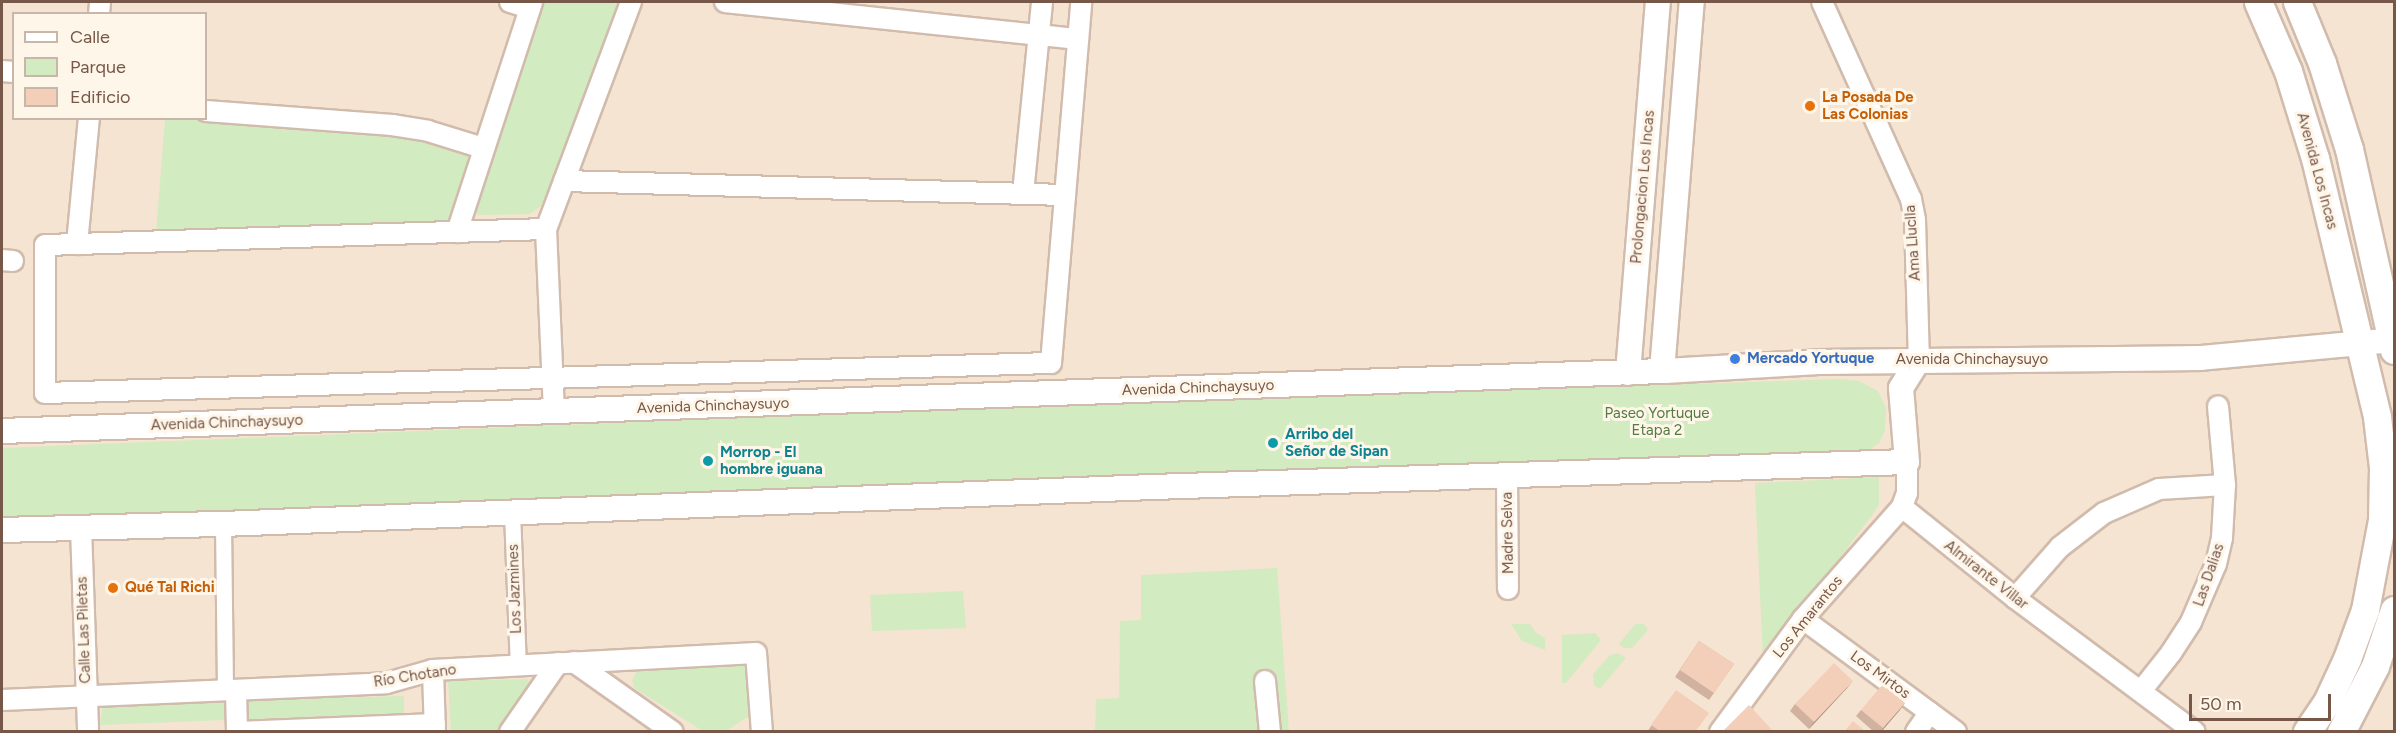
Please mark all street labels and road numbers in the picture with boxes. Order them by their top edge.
street label: Prolongacion Los Incas [1627,110,1659,264]
street label: Avenida Los Incas [2293,111,2341,231]
street label: Ama Lluclla [1901,204,1925,282]
street label: Avenida Chinchaysuyo [1896,351,2048,369]
street label: Avenida Chinchaysuyo [1121,376,1275,400]
street label: Avenida Chinchaysuyo [636,394,790,418]
street label: Avenida Chinchaysuyo [150,411,304,435]
street label: Madre Selva [1498,492,1518,574]
street label: Almirante Villar [1940,537,2032,613]
street label: Las Dalias [2190,541,2228,609]
street label: Los Jazmines [504,544,526,634]
street label: Los Amarantos [1769,572,1847,662]
street label: Calle Las Piletas [73,576,95,684]
street label: Los Mirtos [1846,647,1914,703]
street label: Río Chotano [372,661,458,691]

